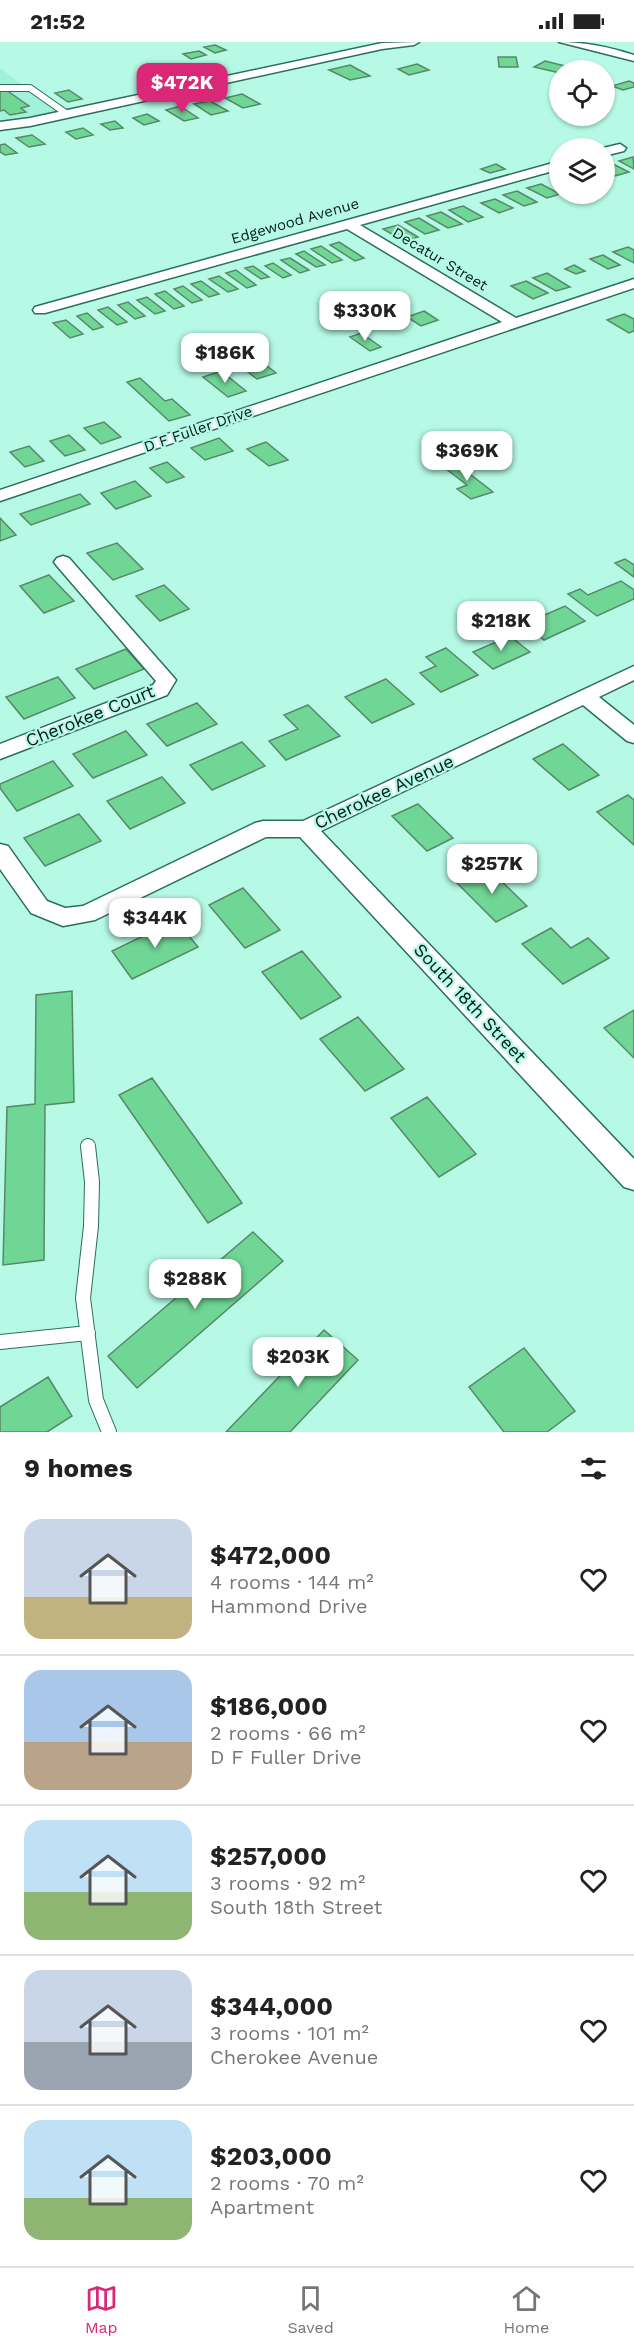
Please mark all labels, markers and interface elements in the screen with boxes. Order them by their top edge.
text: 21:52 [30,9,85,34]
map controls [549,60,615,204]
button: locate [549,60,615,126]
pin: $472K [140,63,224,114]
text: $472K [151,70,213,94]
button: layers [549,138,615,204]
street label: Edgewood Avenue [229,194,361,248]
street label: Decatur Street [389,224,491,295]
pin: $330K [323,291,407,342]
text: $330K [333,298,397,322]
pin: $186K [183,333,267,384]
text: $186K [195,340,255,364]
street label: D F Fuller Drive [141,402,255,456]
pin: $369K [425,431,509,482]
text: $369K [435,438,499,462]
pin: $218K [459,601,543,652]
text: $218K [471,608,531,632]
street label: Cherokee Court [22,680,158,751]
street label: Cherokee Avenue [311,750,457,833]
pin: $257K [450,844,534,895]
text: $257K [461,851,523,875]
pin: $344K [113,898,197,949]
text: $344K [123,905,187,929]
street label: South 18th Street [410,939,531,1067]
pin: $288K [153,1259,237,1310]
text: $288K [163,1266,227,1290]
pin: $203K [256,1337,340,1388]
text: $203K [266,1344,330,1368]
icon: filters [577,1452,610,1485]
text: 9 homes [24,1453,133,1483]
text: $472,000 [210,1540,331,1570]
icon: home [72,1543,144,1615]
icon: heart [577,1563,610,1596]
text: 4 rooms · 144 m² [210,1570,374,1594]
text: Hammond Drive [210,1594,367,1618]
text: $186,000 [210,1691,328,1721]
icon: home [72,1694,144,1766]
icon: heart [577,1714,610,1747]
text: 2 rooms · 66 m² [210,1721,366,1745]
text: D F Fuller Drive [210,1745,362,1769]
text: $257,000 [210,1841,327,1871]
icon: home [72,1844,144,1916]
icon: heart [577,1864,610,1897]
text: 3 rooms · 92 m² [210,1871,365,1895]
text: South 18th Street [210,1895,382,1919]
text: $344,000 [210,1991,333,2021]
icon: home [72,1994,144,2066]
icon: heart [577,2014,610,2047]
text: 3 rooms · 101 m² [210,2021,369,2045]
text: Cherokee Avenue [210,2045,378,2069]
text: $203,000 [210,2141,332,2171]
icon: home [72,2144,144,2216]
icon: heart [577,2164,610,2197]
text: 2 rooms · 70 m² [210,2171,364,2195]
text: Apartment [210,2195,314,2219]
tab: Map [85,2282,118,2337]
tab: Saved [287,2282,334,2337]
tab: Home [503,2282,549,2337]

